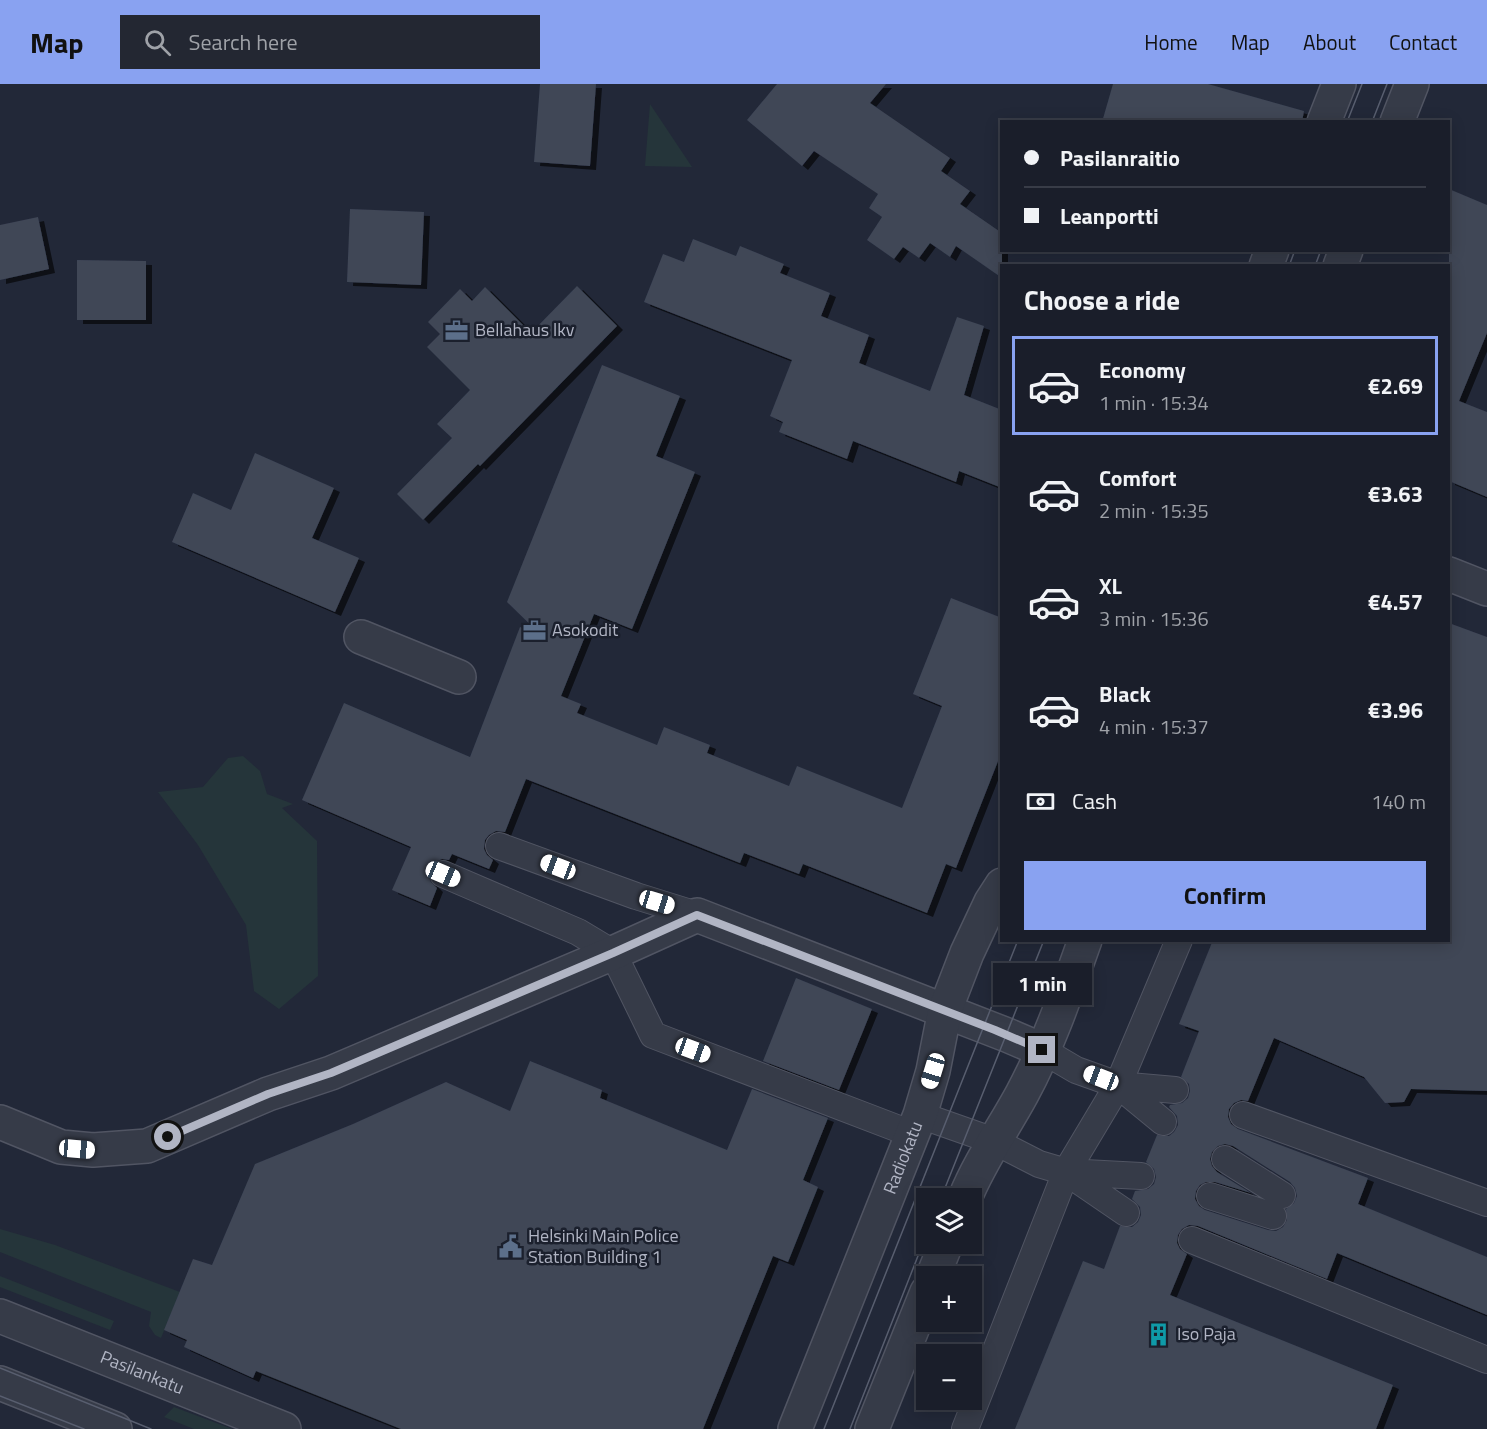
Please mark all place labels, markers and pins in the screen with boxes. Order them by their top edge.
place label: Bellahaus lkv [475,316,575,343]
office icon: Bellahaus lkv [444,317,470,343]
place label: Asokodit [552,616,619,643]
office icon: Asokodit [521,617,547,643]
place label: Helsinki Main Police Station Building 1 [528,1222,679,1270]
public building icon: Helsinki Main Police Station Building 1 [497,1233,523,1259]
place label: Iso Paja [1177,1320,1236,1347]
building icon: Iso Paja [1146,1321,1172,1347]

